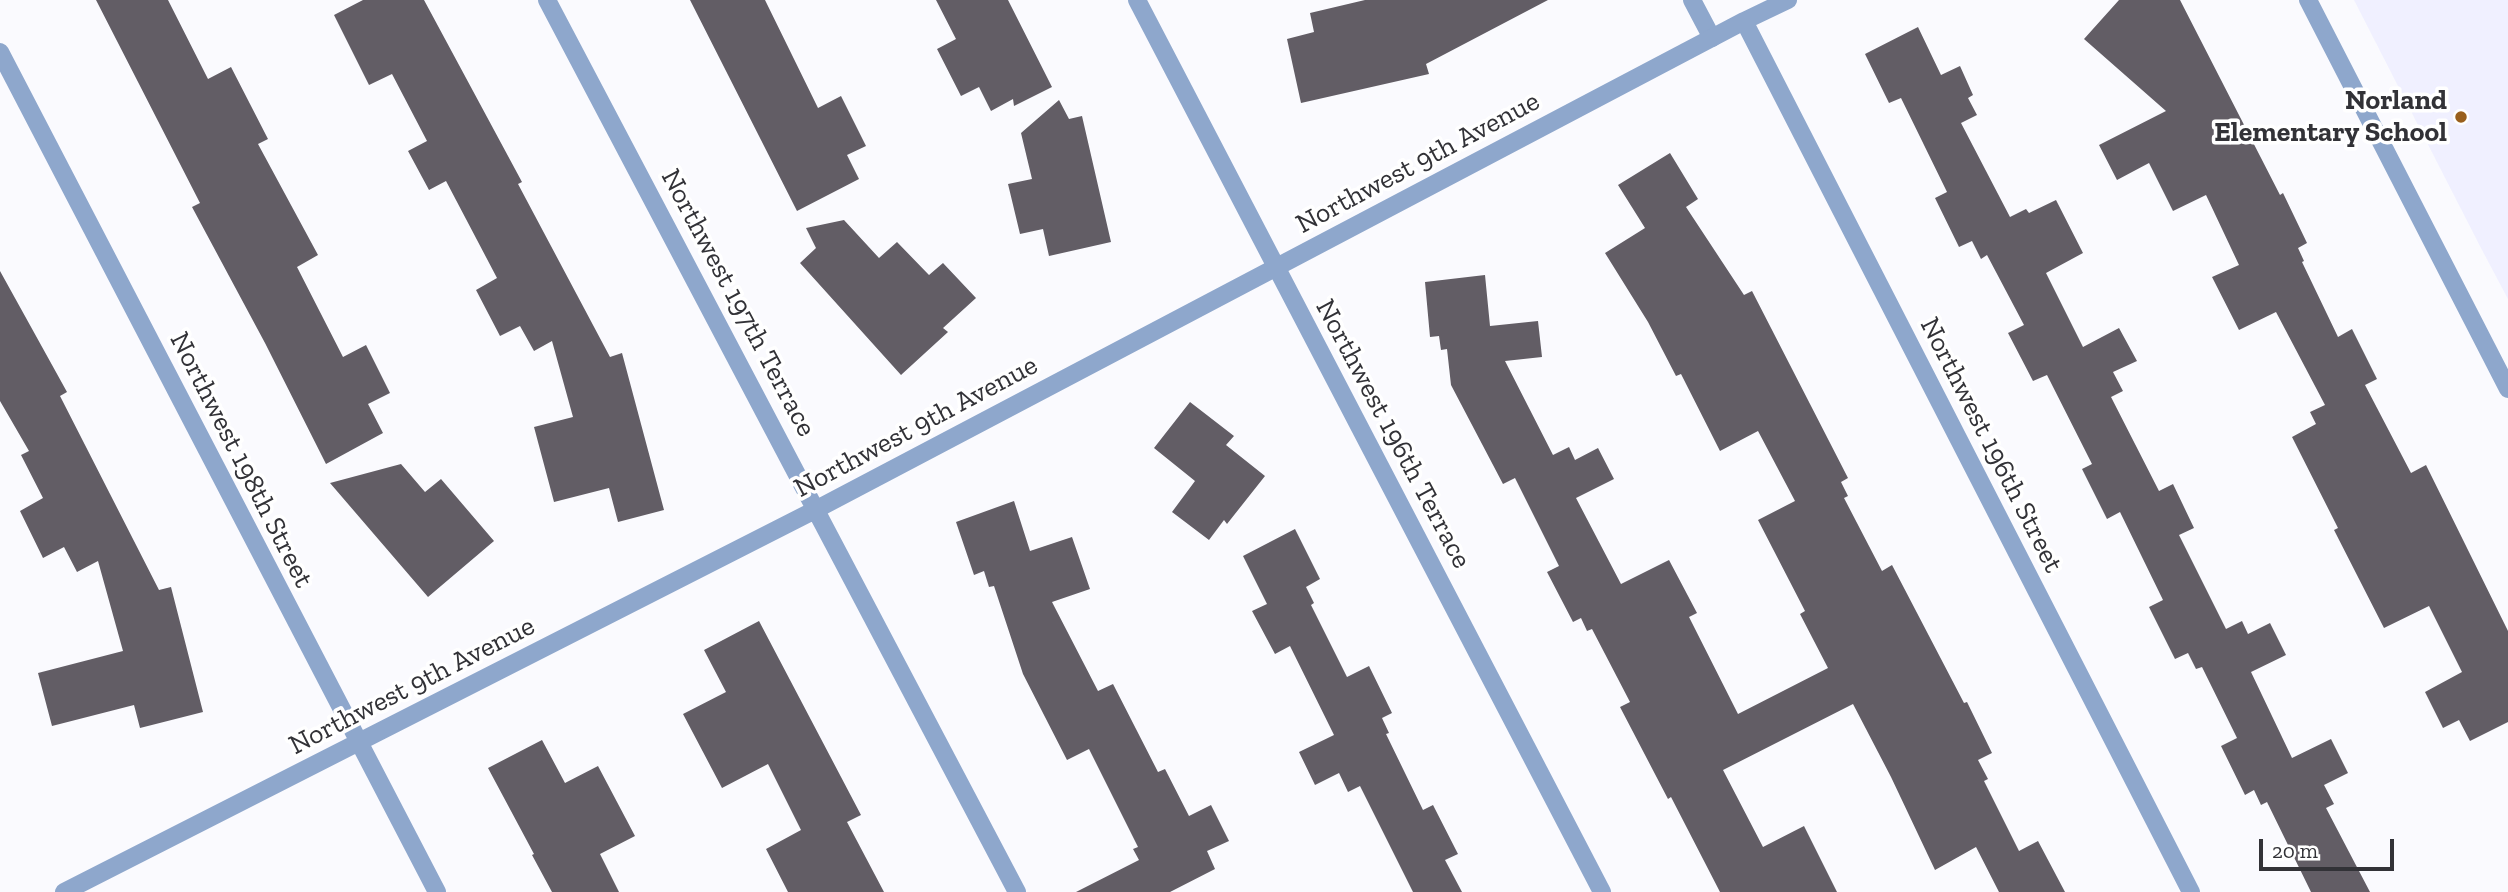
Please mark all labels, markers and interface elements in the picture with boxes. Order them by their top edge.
place label: Norland Elementary School [2214,84,2447,150]
street label: Northwest 9th Avenue [1290,85,1546,241]
marker: Norland Elementary School [2453,109,2469,125]
street label: Northwest 197th Terrace [653,163,823,443]
street label: Northwest 196th Terrace [1308,294,1478,574]
street label: Northwest 196th Street [1912,312,2070,578]
street label: Northwest 198th Street [162,327,320,593]
street label: Northwest 9th Avenue [788,349,1044,505]
street label: Northwest 9th Avenue [284,610,540,762]
scale bar [2263,826,2398,870]
text: 20 m [2272,838,2318,863]

